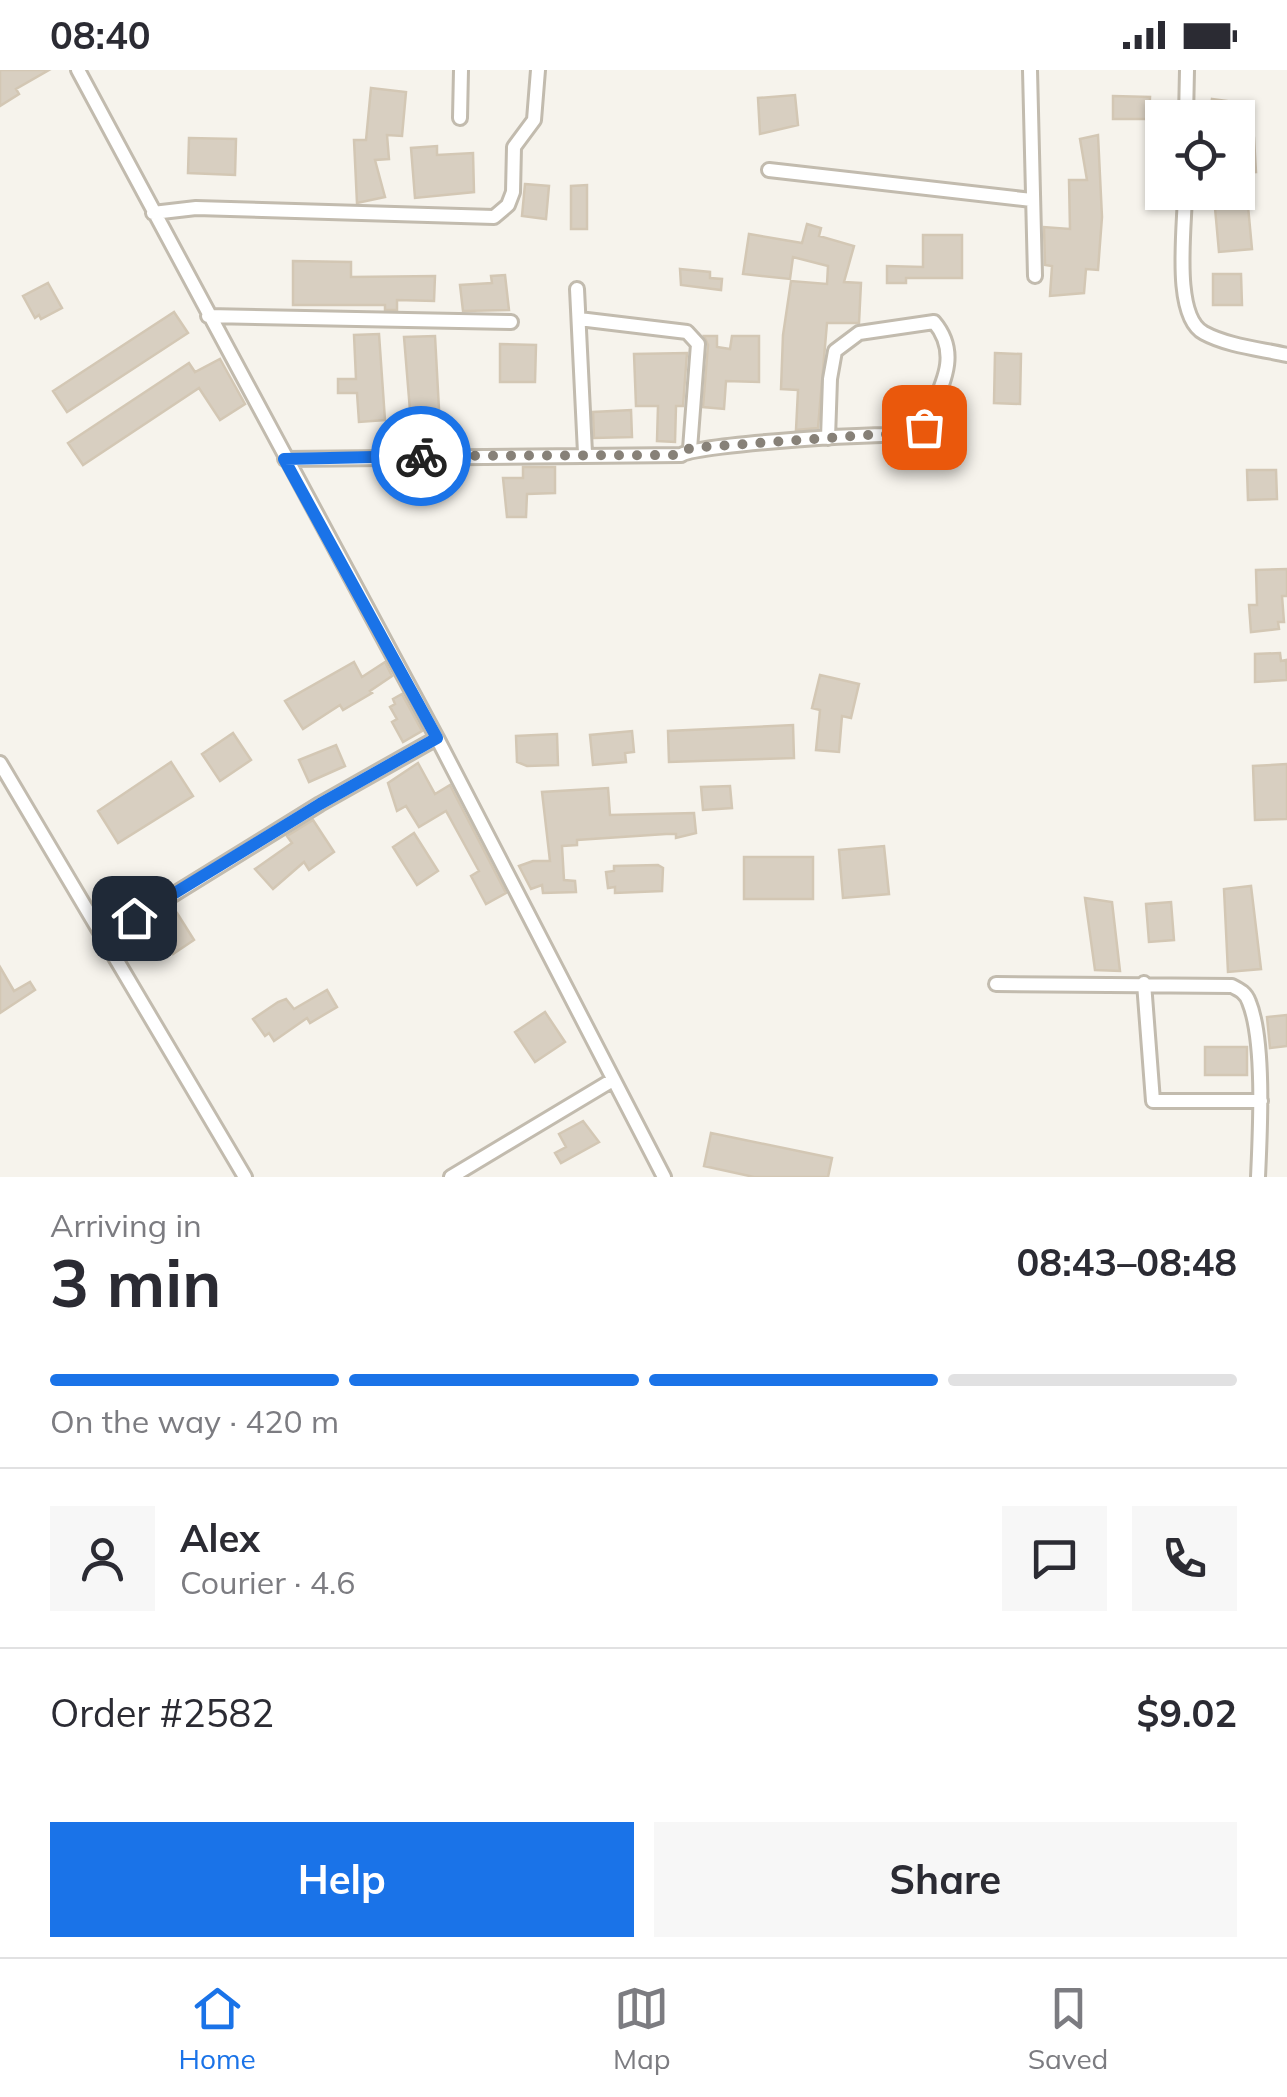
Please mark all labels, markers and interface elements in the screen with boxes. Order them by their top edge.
text: 08:40 [50,11,151,59]
map controls [1145,100,1255,210]
button: locate [1145,100,1255,210]
pin [882,385,967,470]
icon: bag [897,400,952,455]
courier [371,406,471,506]
icon: bike [394,429,449,484]
pin [92,876,177,961]
icon: home [107,891,162,946]
text: Arriving in [50,1205,202,1245]
text: 08:43–08:48 [1017,1238,1237,1286]
text: 3 min [50,1242,221,1323]
text: On the way · 420 m [50,1401,339,1441]
button: person [50,1506,155,1611]
button: chat [1002,1506,1107,1611]
button: phone [1132,1506,1237,1611]
text: Alex [180,1514,260,1562]
text: Courier · 4.6 [180,1562,356,1602]
text: Order #2582 [50,1689,274,1737]
text: $9.02 [1136,1689,1237,1737]
button: Help [50,1822,634,1937]
button: Share [654,1822,1237,1937]
tab: Home [179,1981,256,2076]
tab: Map [613,1981,671,2076]
tab: Saved [1028,1981,1108,2076]

